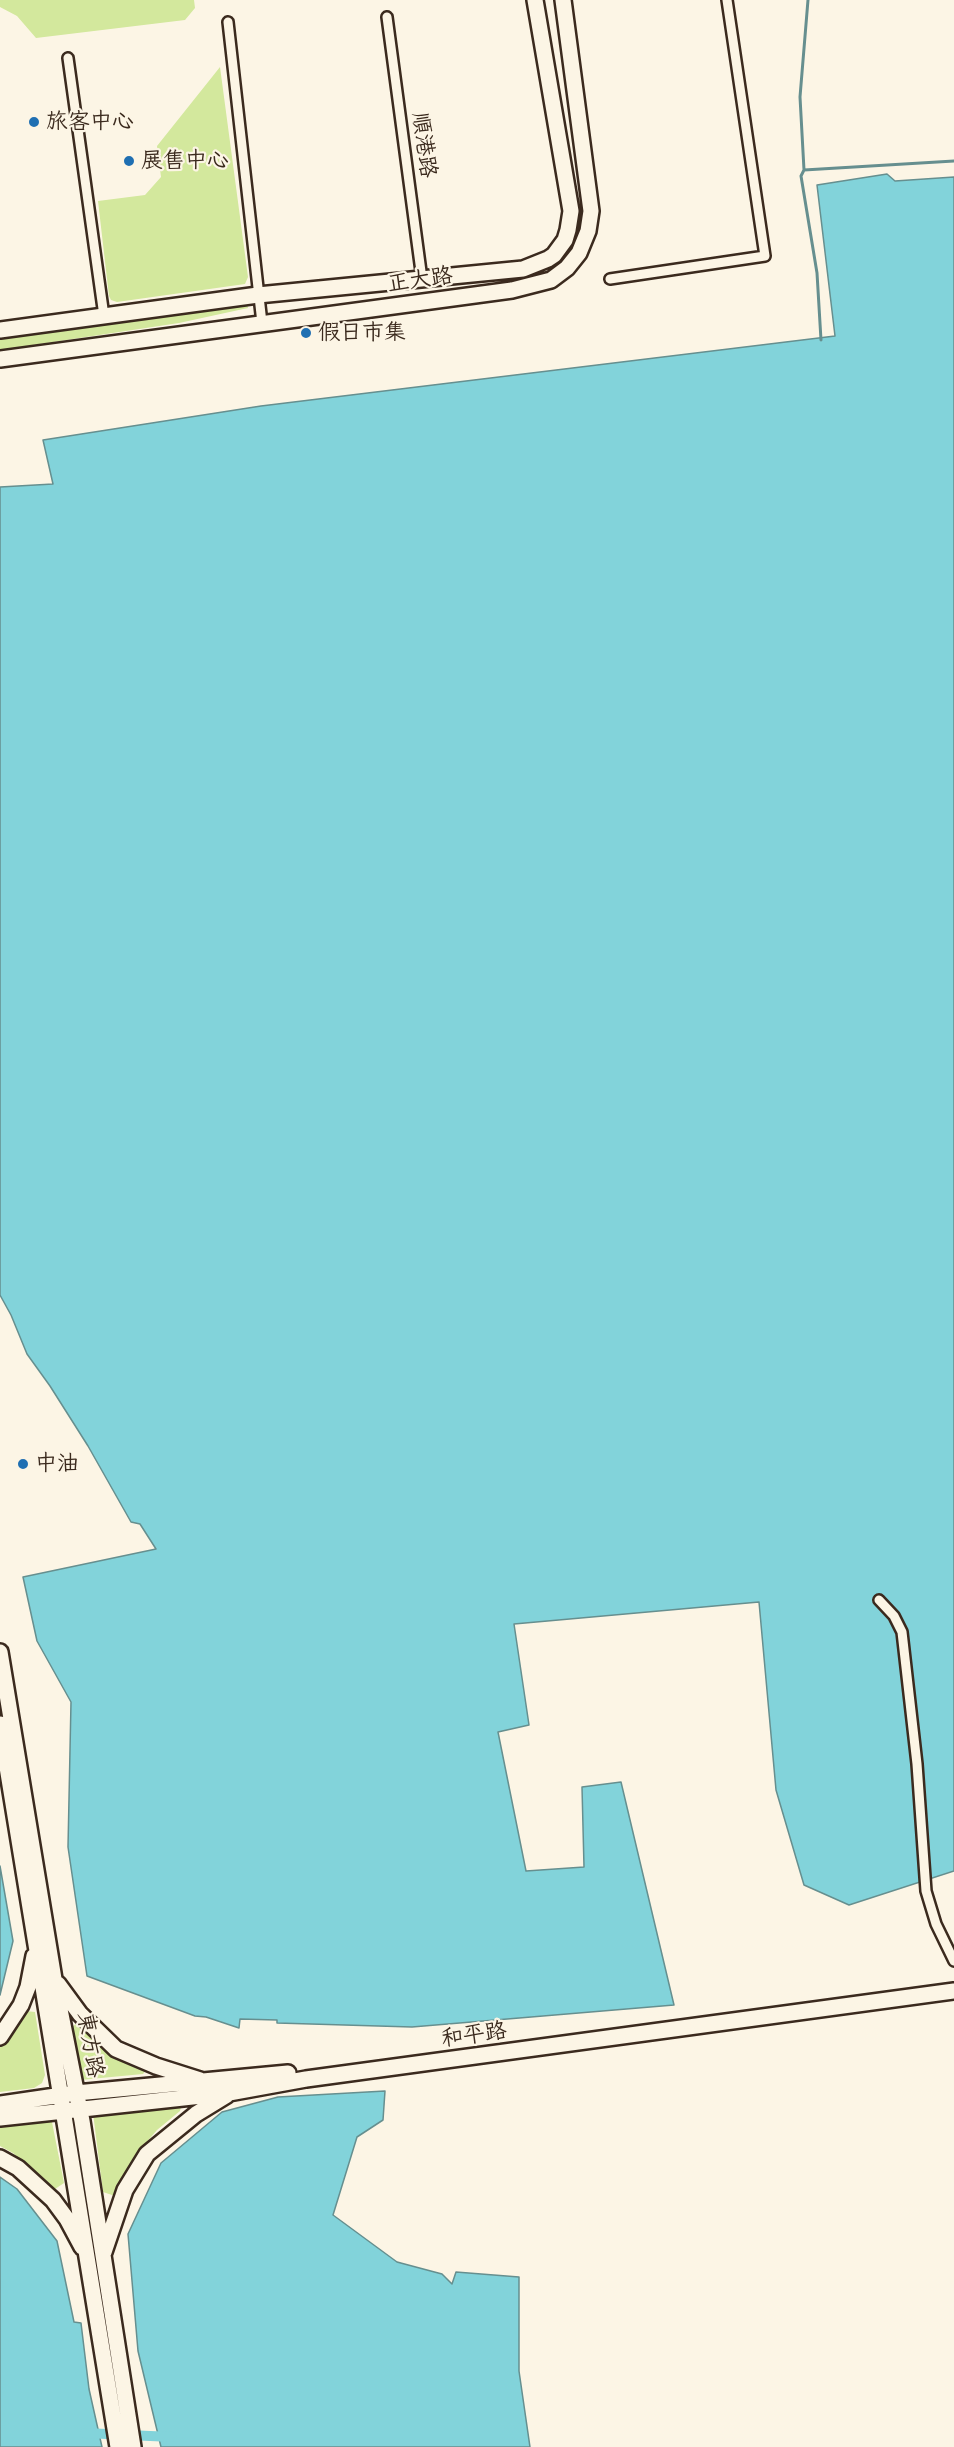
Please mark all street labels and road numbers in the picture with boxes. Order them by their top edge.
street label: 順港路 [406,110,442,180]
street label: 正大路 [385,262,455,298]
street label: 東方路 [71,2010,109,2080]
street label: 和平路 [439,2017,509,2053]

